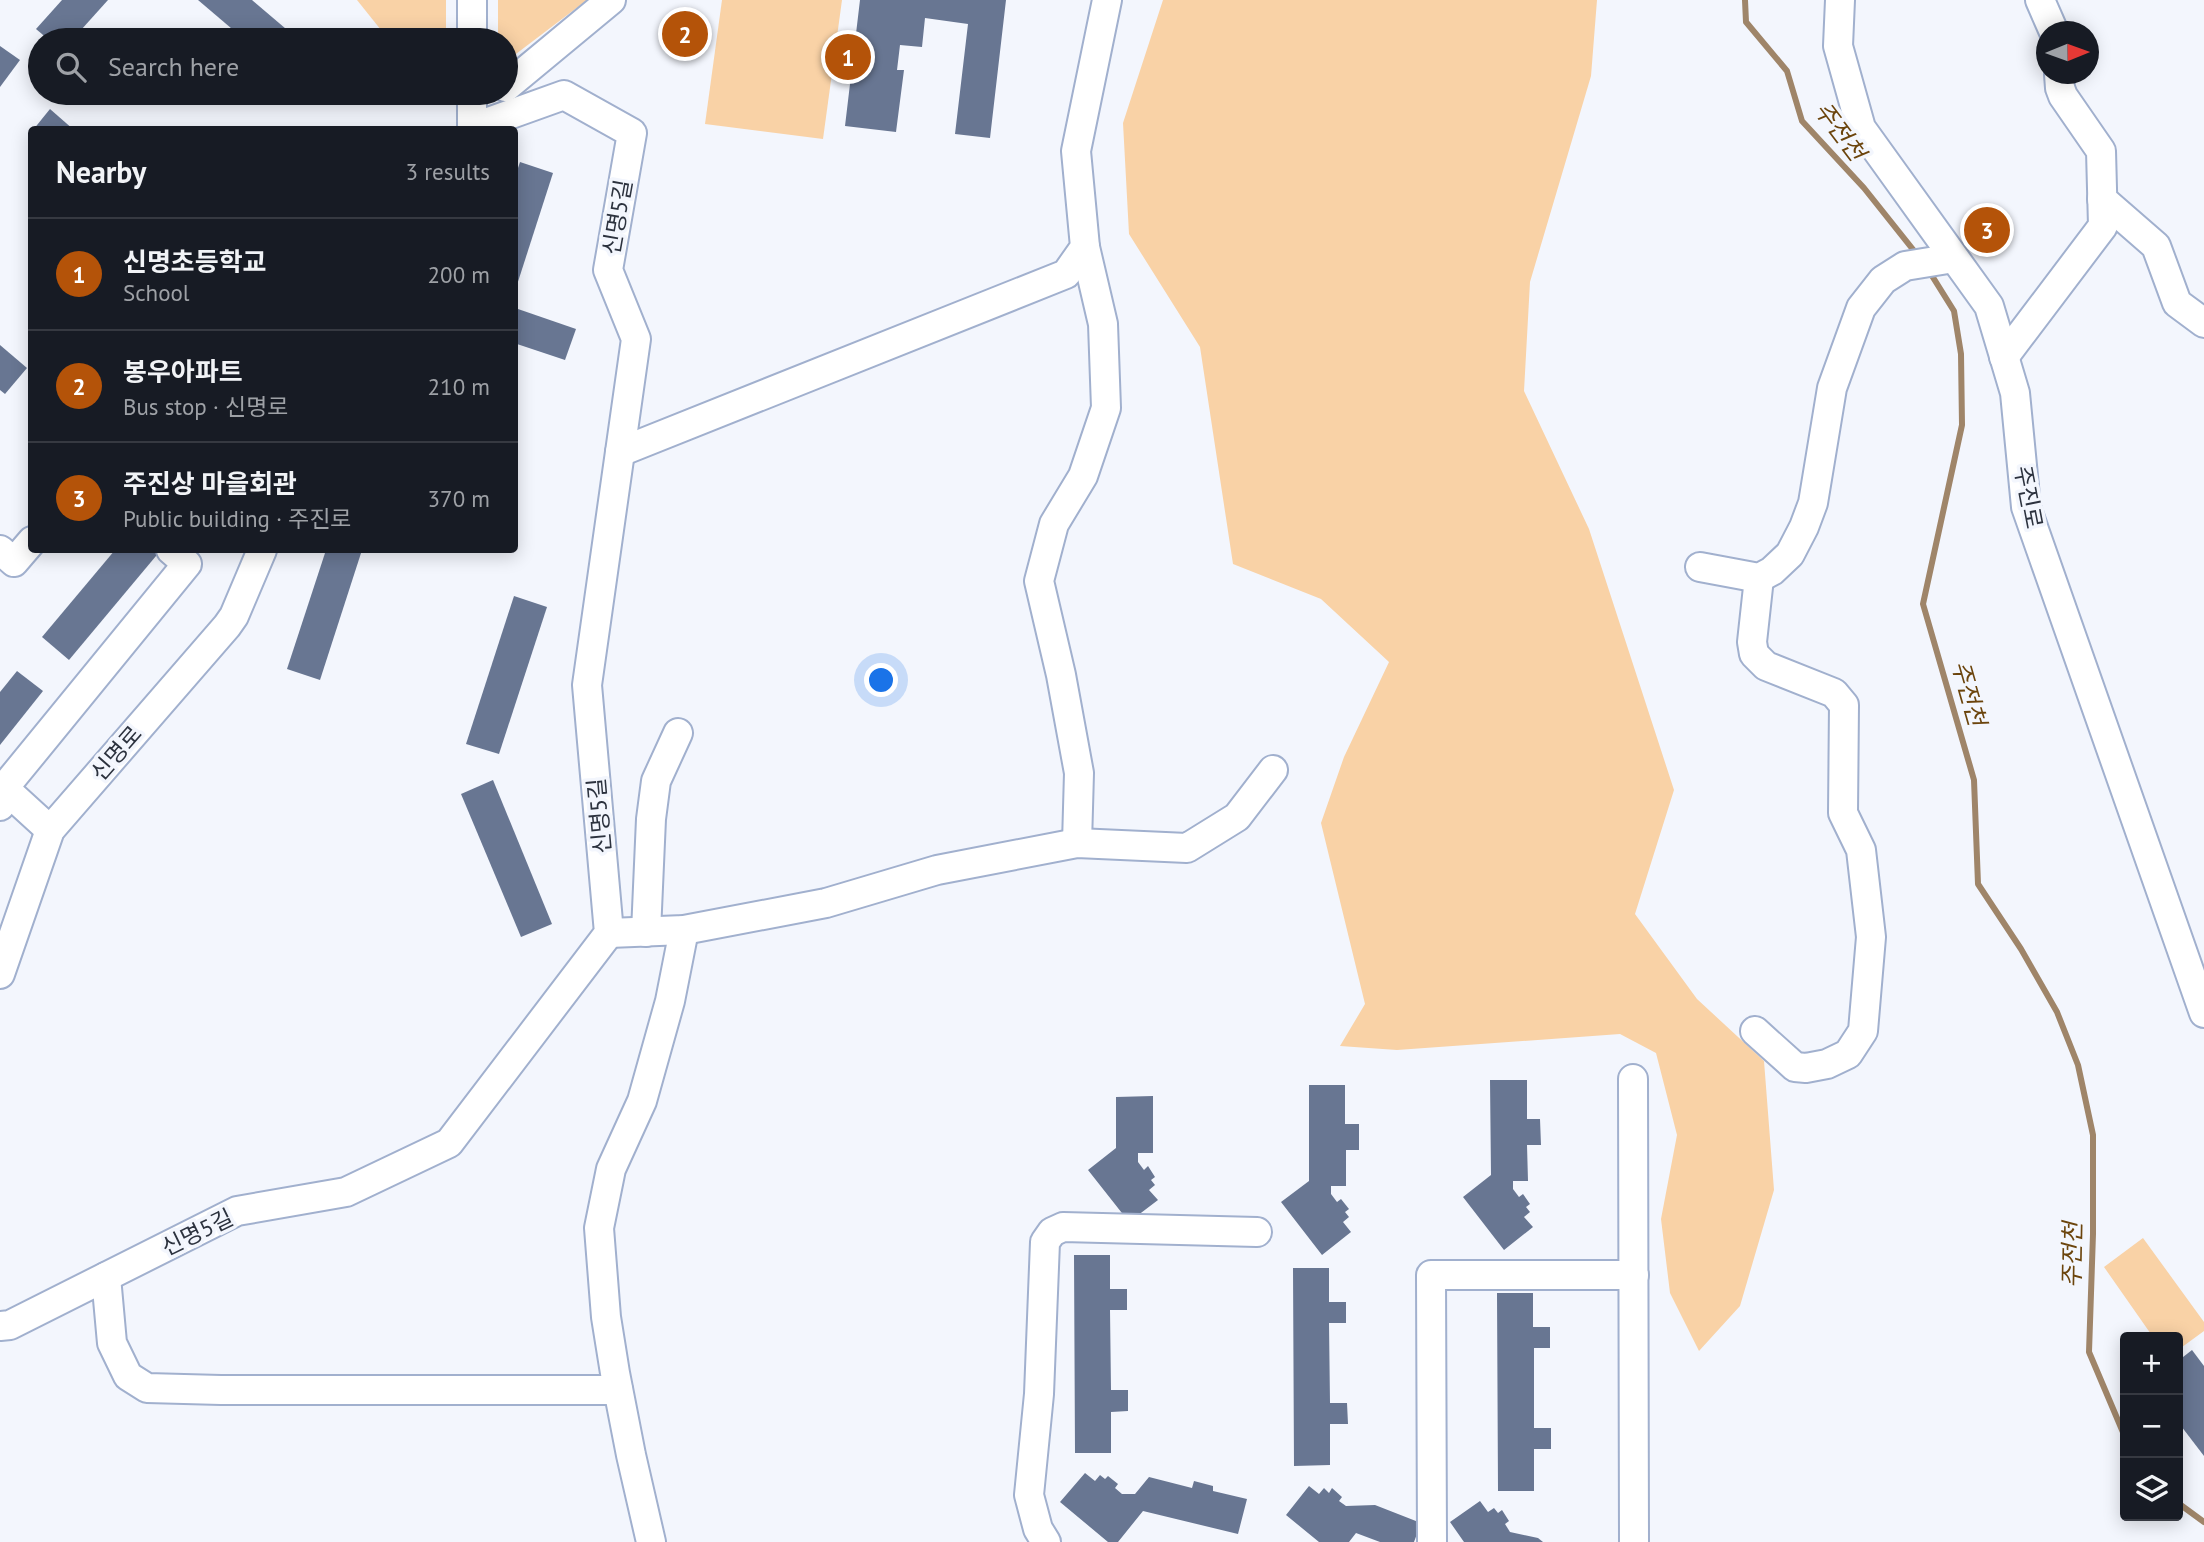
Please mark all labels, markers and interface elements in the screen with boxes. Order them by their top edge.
pin: 2 [662,8,708,60]
north arrow [2036,21,2099,84]
search box [28,28,518,105]
pin: 1 [825,31,871,83]
icon: search [52,48,90,86]
text: Search here [108,50,239,83]
water label: 주전천 [1808,95,1874,169]
text: Nearby [56,152,146,191]
text: 3 results [406,157,490,186]
street label: 신명5길 [596,177,638,257]
pin: 3 [1964,204,2010,256]
text: 신명초등학교 [123,245,267,278]
text: 1 [72,260,86,289]
text: 200 m [428,260,490,289]
text: School [123,278,190,307]
text: 봉우아파트 [123,355,243,388]
text: 2 [72,372,86,401]
text: 210 m [428,372,490,401]
text: Bus stop · 신명로 [123,392,289,421]
street label: 주진로 [2009,463,2049,531]
text: 주진상 마을회관 [123,467,297,500]
text: 3 [72,484,86,513]
text: 370 m [428,484,490,513]
text: Public building · 주진로 [123,504,352,533]
water label: 주전천 [1945,657,1994,732]
your location [864,663,898,697]
street label: 신명로 [84,720,148,786]
street label: 신명5길 [581,777,617,855]
street label: 신명5길 [156,1202,238,1262]
water label: 주전천 [2056,1219,2088,1288]
map controls [2120,1332,2183,1521]
button: + [2120,1332,2183,1395]
button: − [2120,1395,2183,1458]
button: layers [2120,1458,2183,1521]

